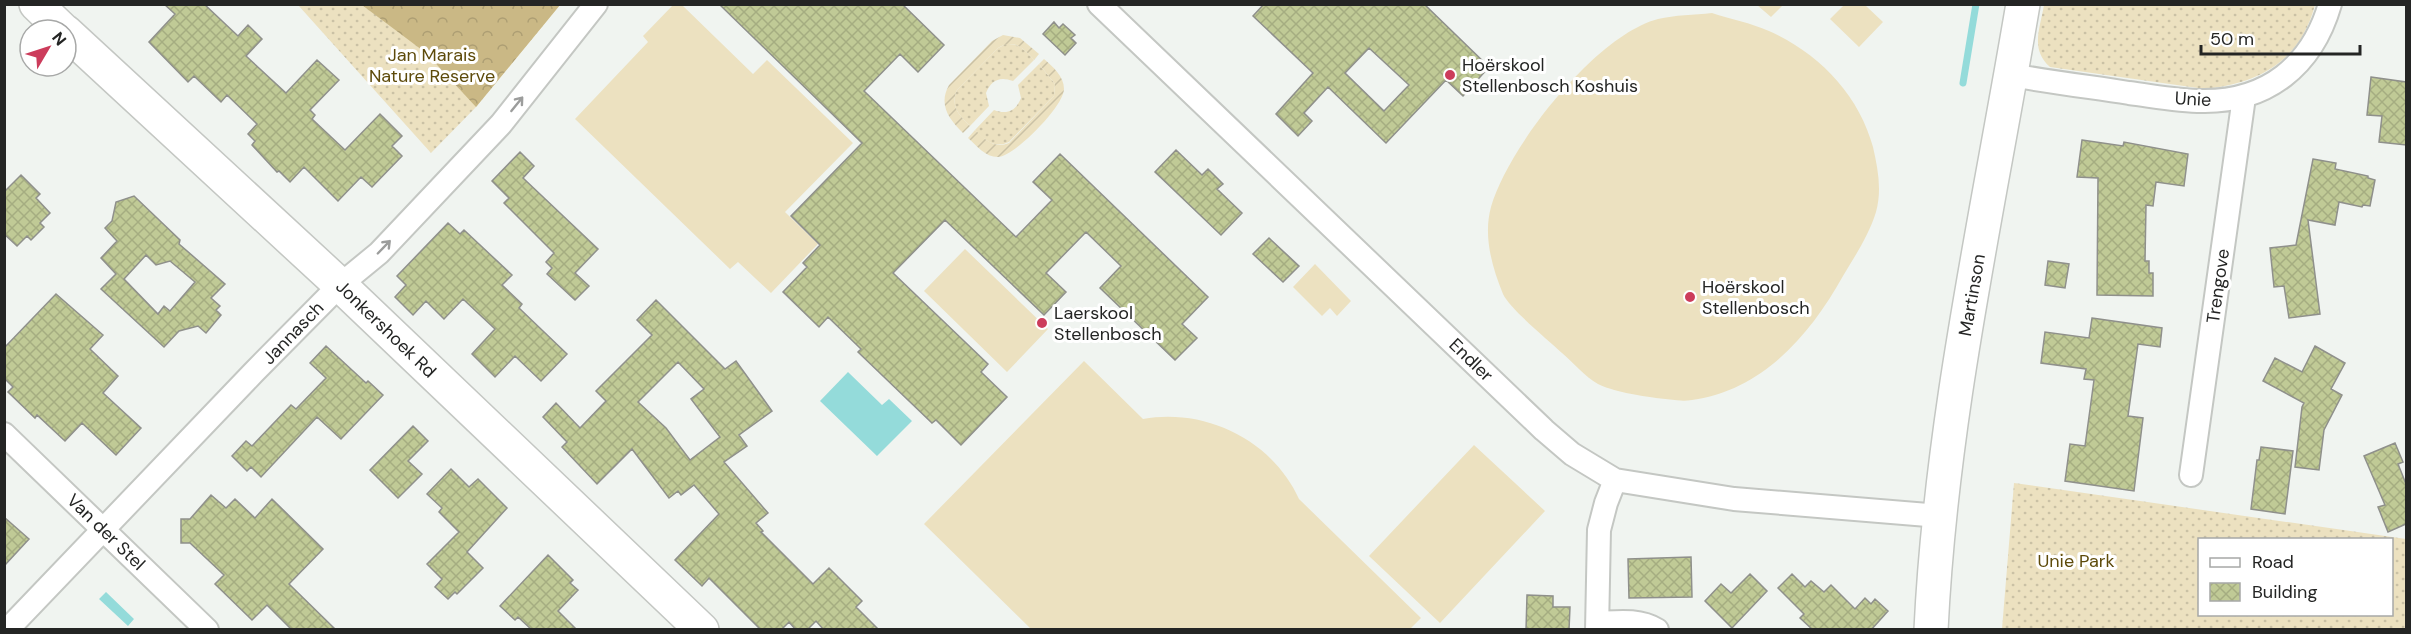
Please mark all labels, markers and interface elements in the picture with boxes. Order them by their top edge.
north arrow [18,18,78,78]
scale bar [2201,18,2360,56]
text: 50 m [2210,27,2254,51]
text: N [47,28,71,50]
park label: Jan Marais Nature Reserve [369,43,495,88]
place label: Hoërskool Stellenbosch Koshuis [1462,53,1638,98]
marker: Hoërskool Stellenbosch Koshuis [1443,68,1457,82]
street label: Unie [2174,86,2212,112]
one-way arrow [510,96,523,112]
one-way arrow [377,239,392,254]
street label: Trengove [2201,247,2235,325]
street label: Martinson [1953,252,1991,338]
street label: Jonkershoek Rd [331,275,441,383]
place label: Hoërskool Stellenbosch [1702,275,1810,320]
marker: Hoërskool Stellenbosch [1683,290,1697,304]
street label: Jannasch [257,296,329,370]
place label: Laerskool Stellenbosch [1054,301,1162,346]
marker: Laerskool Stellenbosch [1035,316,1049,330]
street label: Endler [1444,333,1499,387]
street label: Van der Stel [62,488,150,576]
legend [2198,538,2393,616]
park label: Unie Park [2037,549,2115,573]
text: Road [2252,550,2294,574]
text: Building [2252,580,2317,604]

